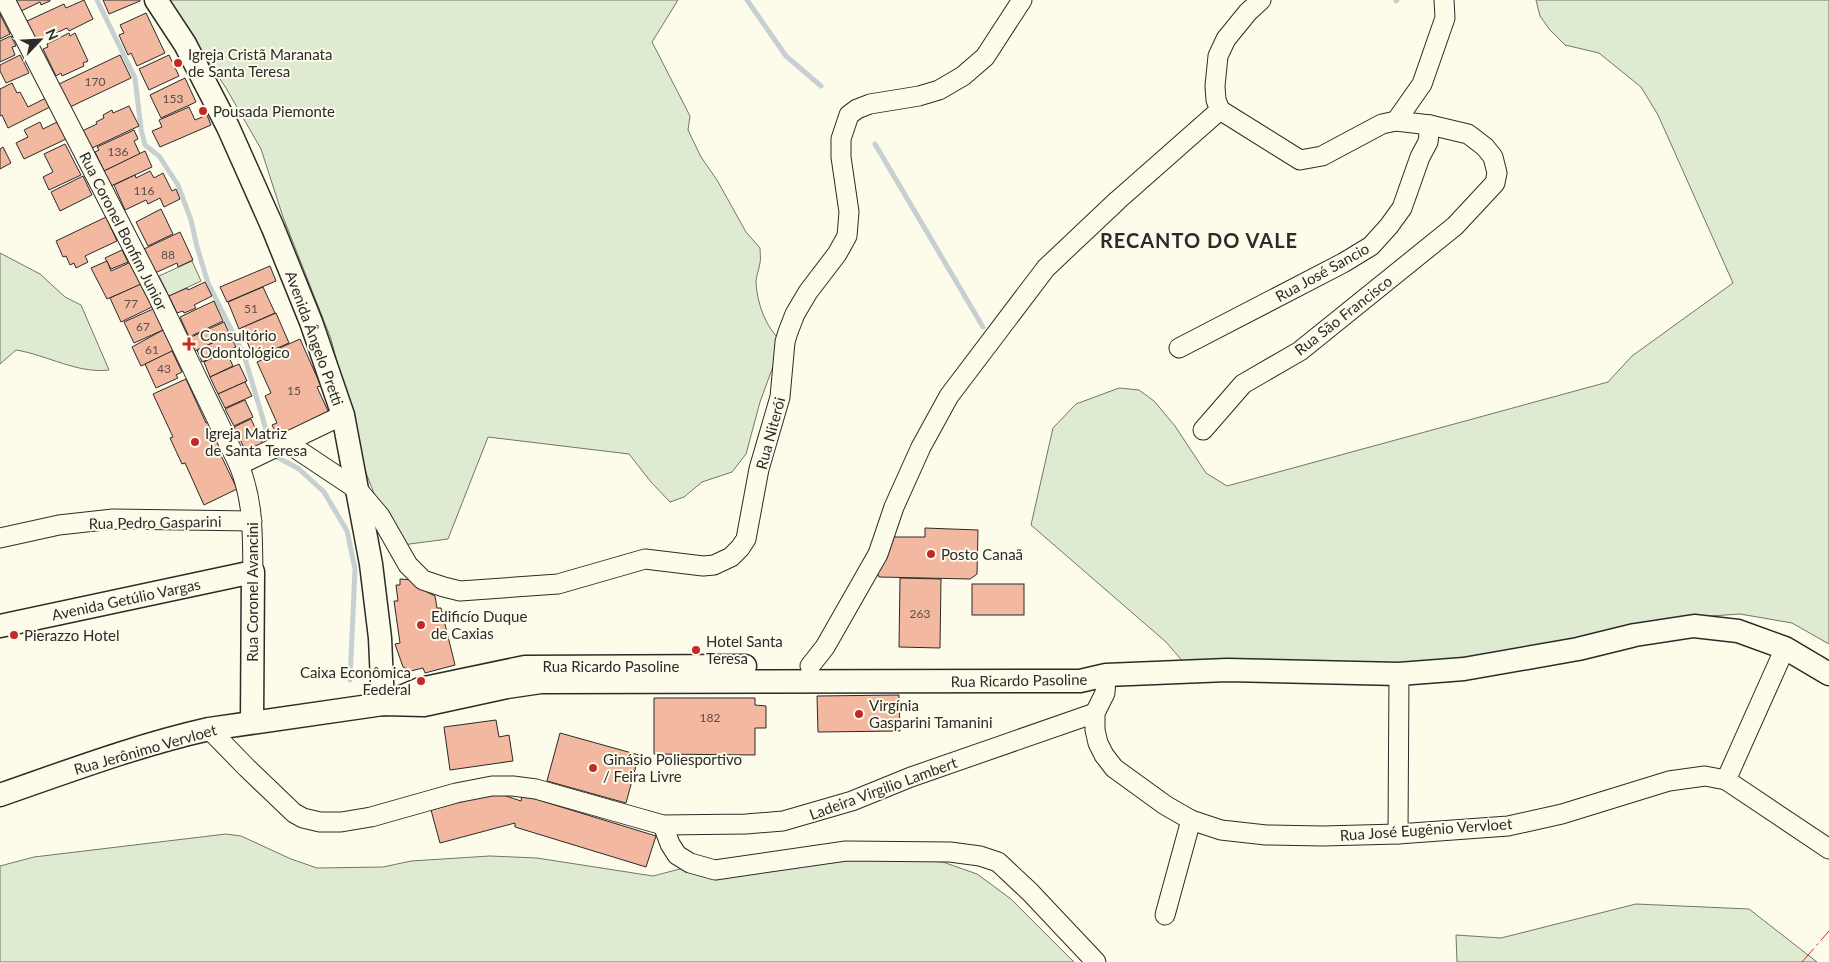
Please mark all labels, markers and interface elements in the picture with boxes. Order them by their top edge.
north arrow [15,15,65,65]
text: N [42,26,62,43]
place label: Igreja Cristã Maranata de Santa Teresa [188,45,332,80]
marker: Igreja Cristã Maranata de Santa Teresa [172,57,184,69]
house number: 170 [85,74,105,89]
house number: 153 [163,91,183,106]
place label: Pousada Piemonte [213,102,335,120]
marker: Pousada Piemonte [197,105,209,117]
house number: 136 [108,144,128,159]
street label: Rua Coronel Bonfim Junior [76,149,172,314]
house number: 116 [134,183,154,198]
district label: RECANTO DO VALE [1100,228,1298,252]
street label: Rua José Sancio [1272,239,1372,305]
house number: 88 [161,247,175,262]
street label: Avenida Ângelo Pretti [282,268,348,408]
street label: Rua São Francisco [1291,271,1395,359]
house number: 77 [124,296,138,311]
house number: 51 [244,301,258,316]
house number: 67 [136,319,150,334]
place label: Consultório Odontológico [200,326,290,361]
marker: Consultório Odontológico [182,337,196,351]
house number: 61 [145,342,159,357]
house number: 43 [157,361,171,376]
house number: 15 [287,383,301,398]
street label: Rua Niterói [752,395,788,471]
place label: Igreja Matriz de Santa Teresa [205,424,307,459]
marker: Igreja Matriz de Santa Teresa [189,436,201,448]
street label: Rua Pedro Gasparini [88,512,222,532]
street label: Rua Coronel Avancini [243,522,261,662]
place label: Posto Canaã [941,545,1023,563]
marker: Posto Canaã [925,548,937,560]
street label: Avenida Getúlio Vargas [50,574,202,624]
house number: 263 [910,606,930,621]
place label: Edificío Duque de Caxias [431,607,527,642]
marker: Edificío Duque de Caxias [415,619,427,631]
place label: Pierazzo Hotel [24,626,119,644]
marker: Pierazzo Hotel [8,629,20,641]
place label: Hotel Santa Teresa [706,632,783,667]
marker: Hotel Santa Teresa [690,644,702,656]
street label: Rua Ricardo Pasoline [543,657,679,675]
place label: Caixa Econômica Federal [300,663,411,698]
street label: Rua Ricardo Pasoline [950,670,1088,690]
marker: Caixa Econômica Federal [415,675,427,687]
place label: Virgínia Gasparini Tamanini [869,696,992,731]
marker: Virgínia Gasparini Tamanini [853,708,865,720]
house number: 182 [700,710,720,725]
street label: Rua Jerônimo Vervloet [72,720,219,778]
place label: Ginásio Poliesportivo / Feira Livre [603,750,742,785]
street label: Ladeira Virgilio Lambert [807,753,960,823]
marker: Ginásio Poliesportivo / Feira Livre [587,762,599,774]
street label: Rua José Eugênio Vervloet [1339,814,1513,844]

